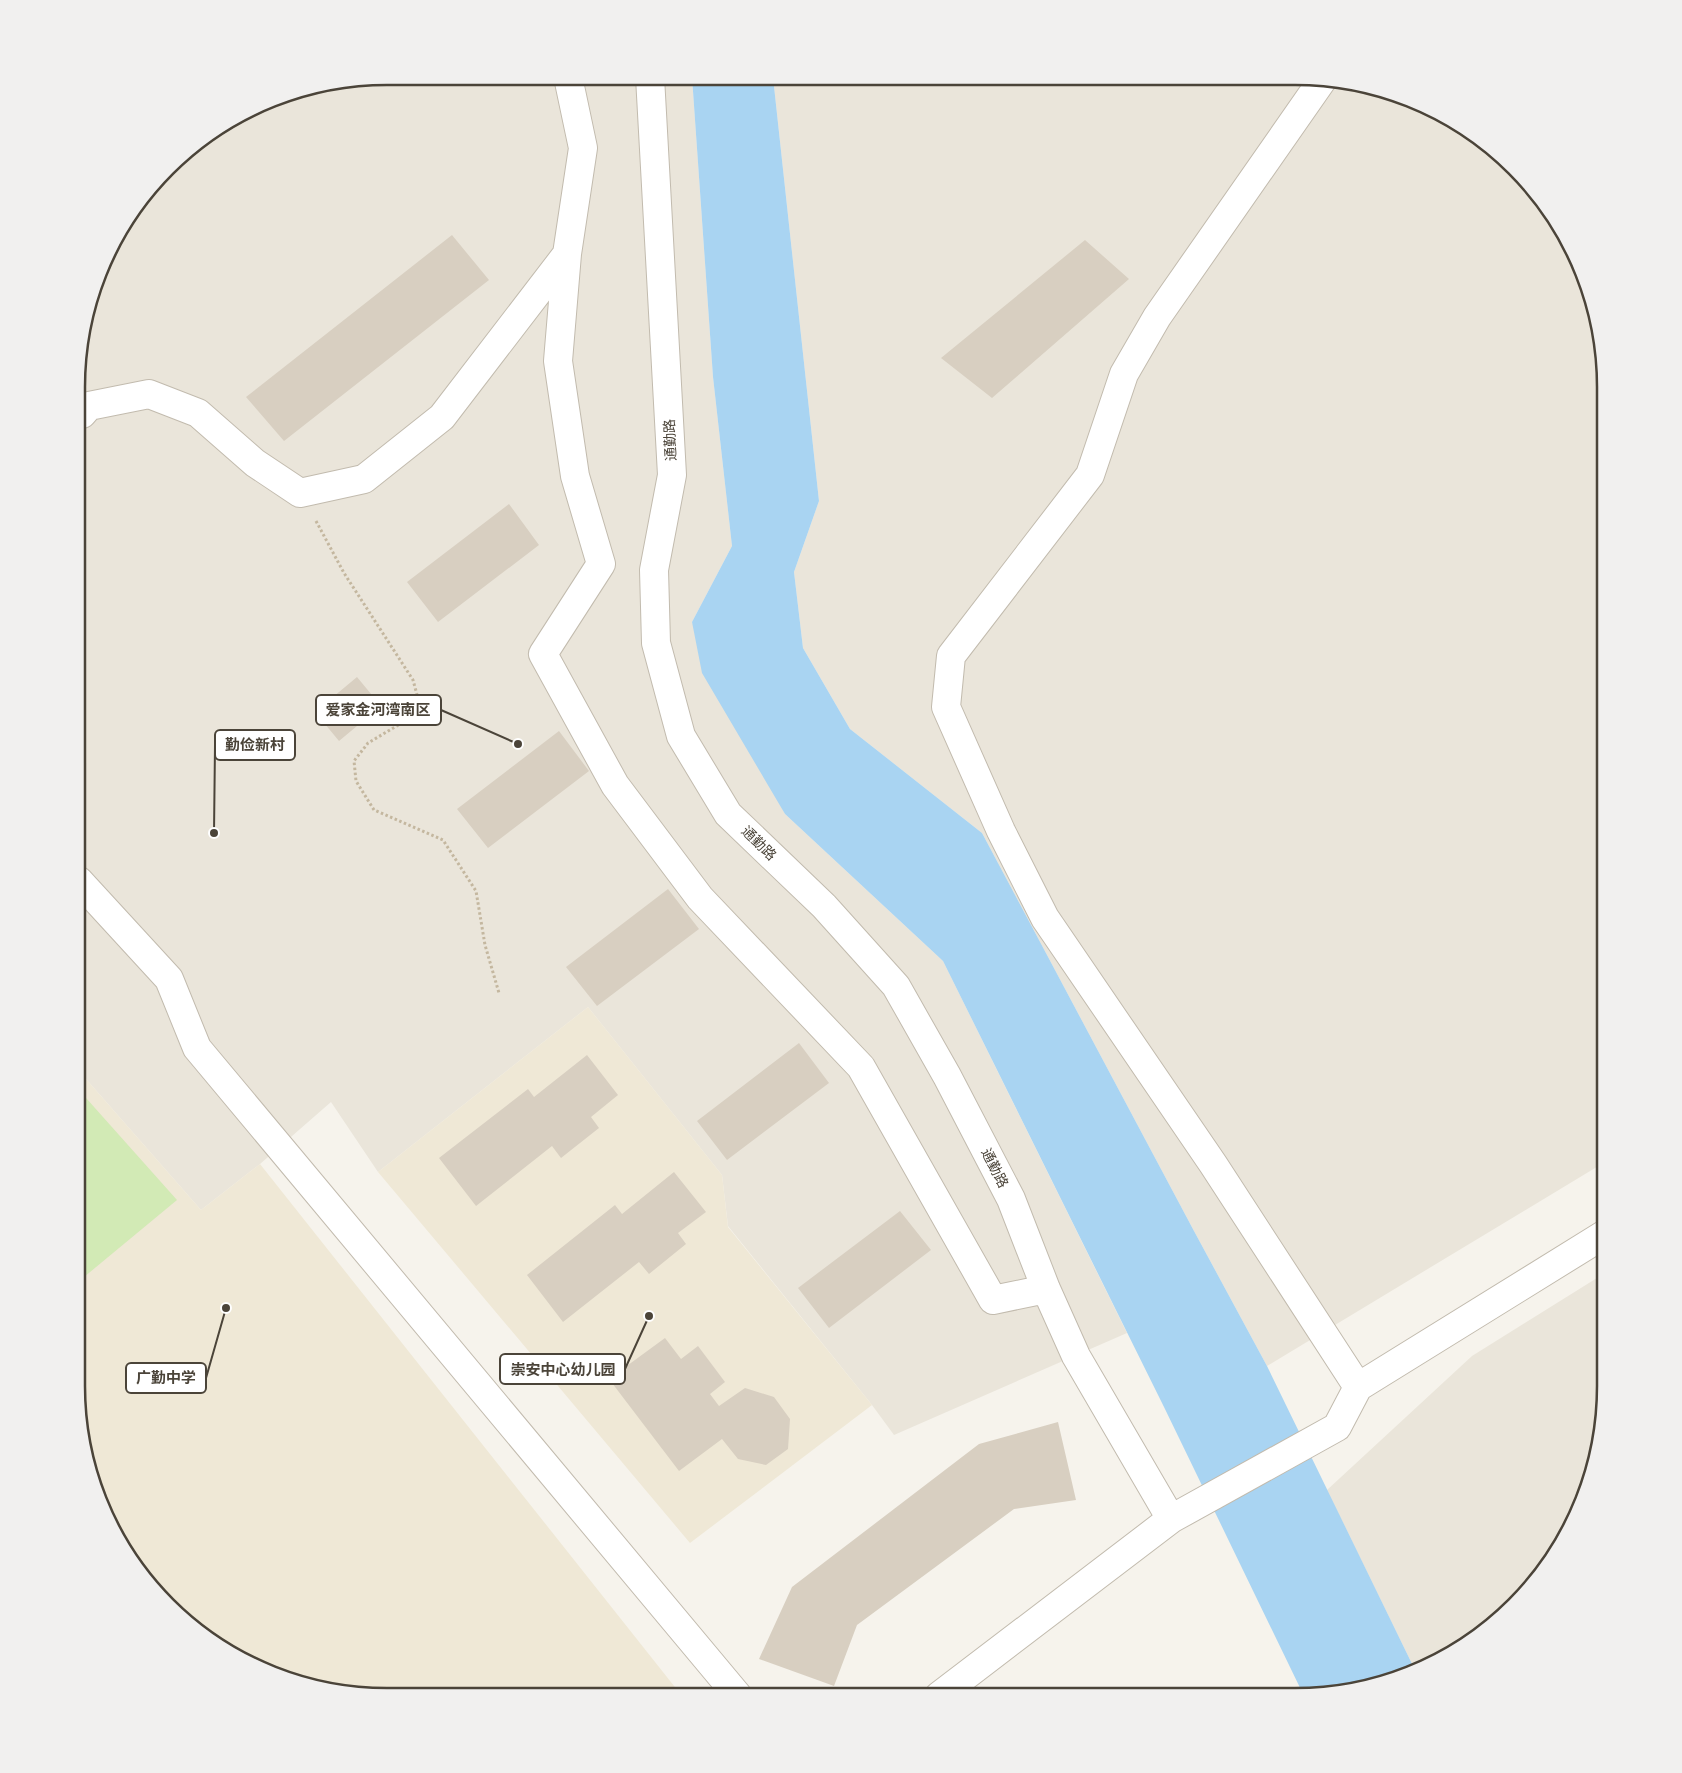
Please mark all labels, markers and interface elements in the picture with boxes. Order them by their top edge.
street label: 通勤路 [661,419,679,461]
callout: 爱家金河湾南区 [316,695,441,725]
text: 爱家金河湾南区 [325,701,431,718]
callout: 勤俭新村 [215,730,295,760]
text: 勤俭新村 [225,736,285,753]
street label: 通勤路 [738,823,780,863]
street label: 通勤路 [978,1146,1012,1190]
callout: 崇安中心幼儿园 [500,1354,625,1384]
text: 崇安中心幼儿园 [510,1361,616,1378]
callout: 广勤中学 [126,1363,206,1393]
text: 广勤中学 [136,1369,196,1386]

